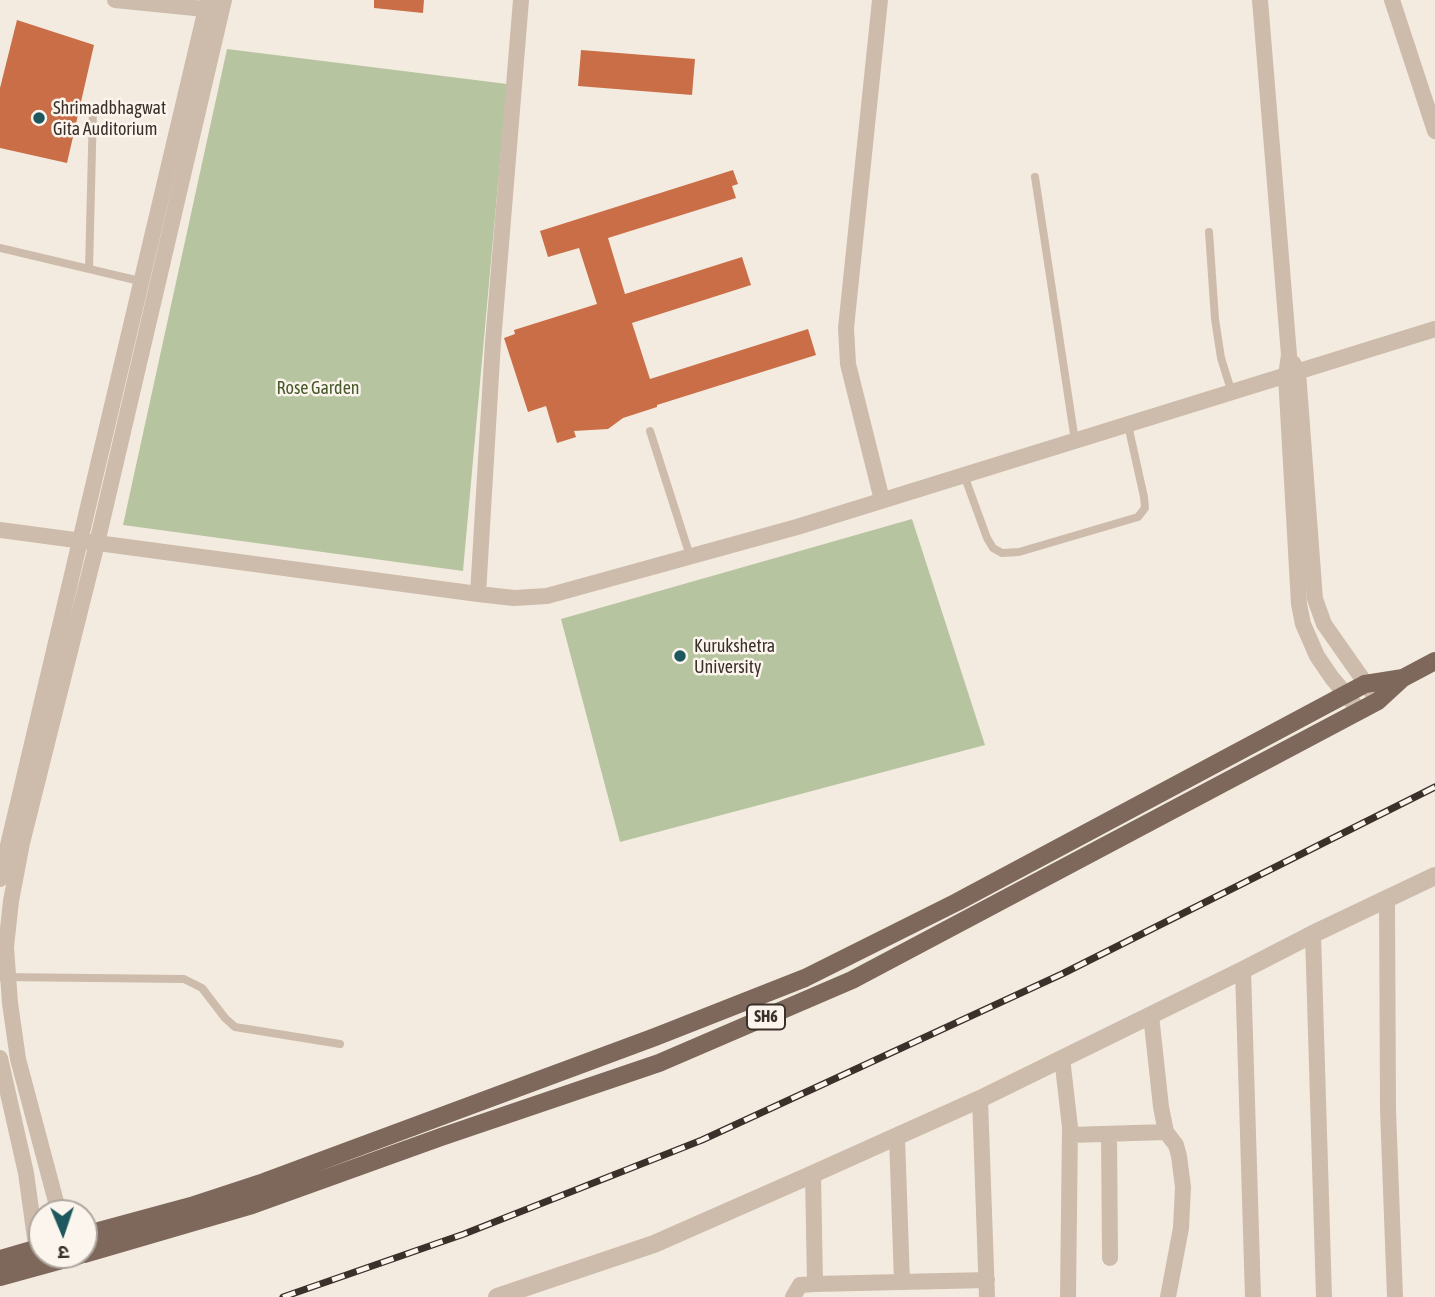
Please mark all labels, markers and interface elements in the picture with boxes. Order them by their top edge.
place label: Shrimadbhagwat Gita Auditorium [53,97,166,140]
marker: Shrimadbhagwat Gita Auditorium [31,110,47,126]
park label: Rose Garden [276,377,360,399]
place label: Kurukshetra University [694,635,775,678]
marker: Kurukshetra University [672,648,688,664]
road number: SH6 [747,1004,785,1030]
north arrow [28,1199,98,1269]
text: उ [58,1242,70,1264]

